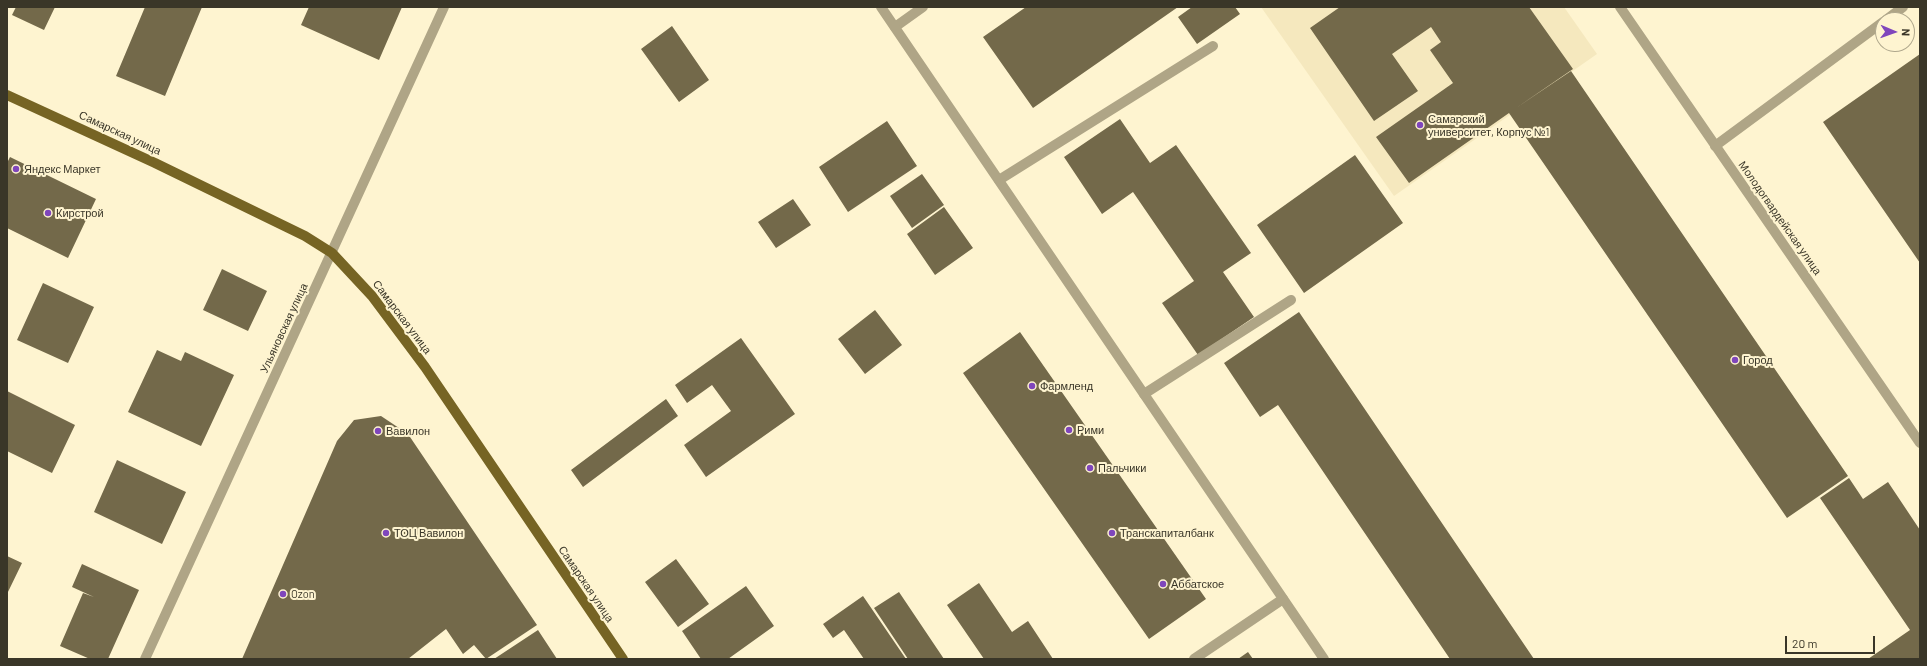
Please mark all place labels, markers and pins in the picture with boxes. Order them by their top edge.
place label: Самарский университет, Корпус №1 [1428,112,1549,138]
marker: Самарский университет, Корпус №1 [1415,120,1425,130]
place label: Яндекс Маркет [24,162,100,176]
marker: Яндекс Маркет [11,164,21,174]
place label: Кирстрой [56,206,104,220]
marker: Кирстрой [43,208,53,218]
place label: Город [1743,353,1773,367]
marker: Город [1730,355,1740,365]
place label: Фармленд [1040,379,1093,393]
marker: Фармленд [1027,381,1037,391]
place label: Рими [1077,423,1104,437]
place label: Вавилон [386,424,430,438]
marker: Рими [1064,425,1074,435]
marker: Вавилон [373,426,383,436]
place label: Пальчики [1098,461,1146,475]
marker: Пальчики [1085,463,1095,473]
place label: ТОЦ Вавилон [394,526,463,540]
place label: Транскапиталбанк [1120,526,1214,540]
marker: ТОЦ Вавилон [381,528,391,538]
marker: Транскапиталбанк [1107,528,1117,538]
place label: Аббатское [1171,577,1224,591]
marker: Аббатское [1158,579,1168,589]
place label: Ozon [291,587,315,601]
marker: Ozon [278,589,288,599]

